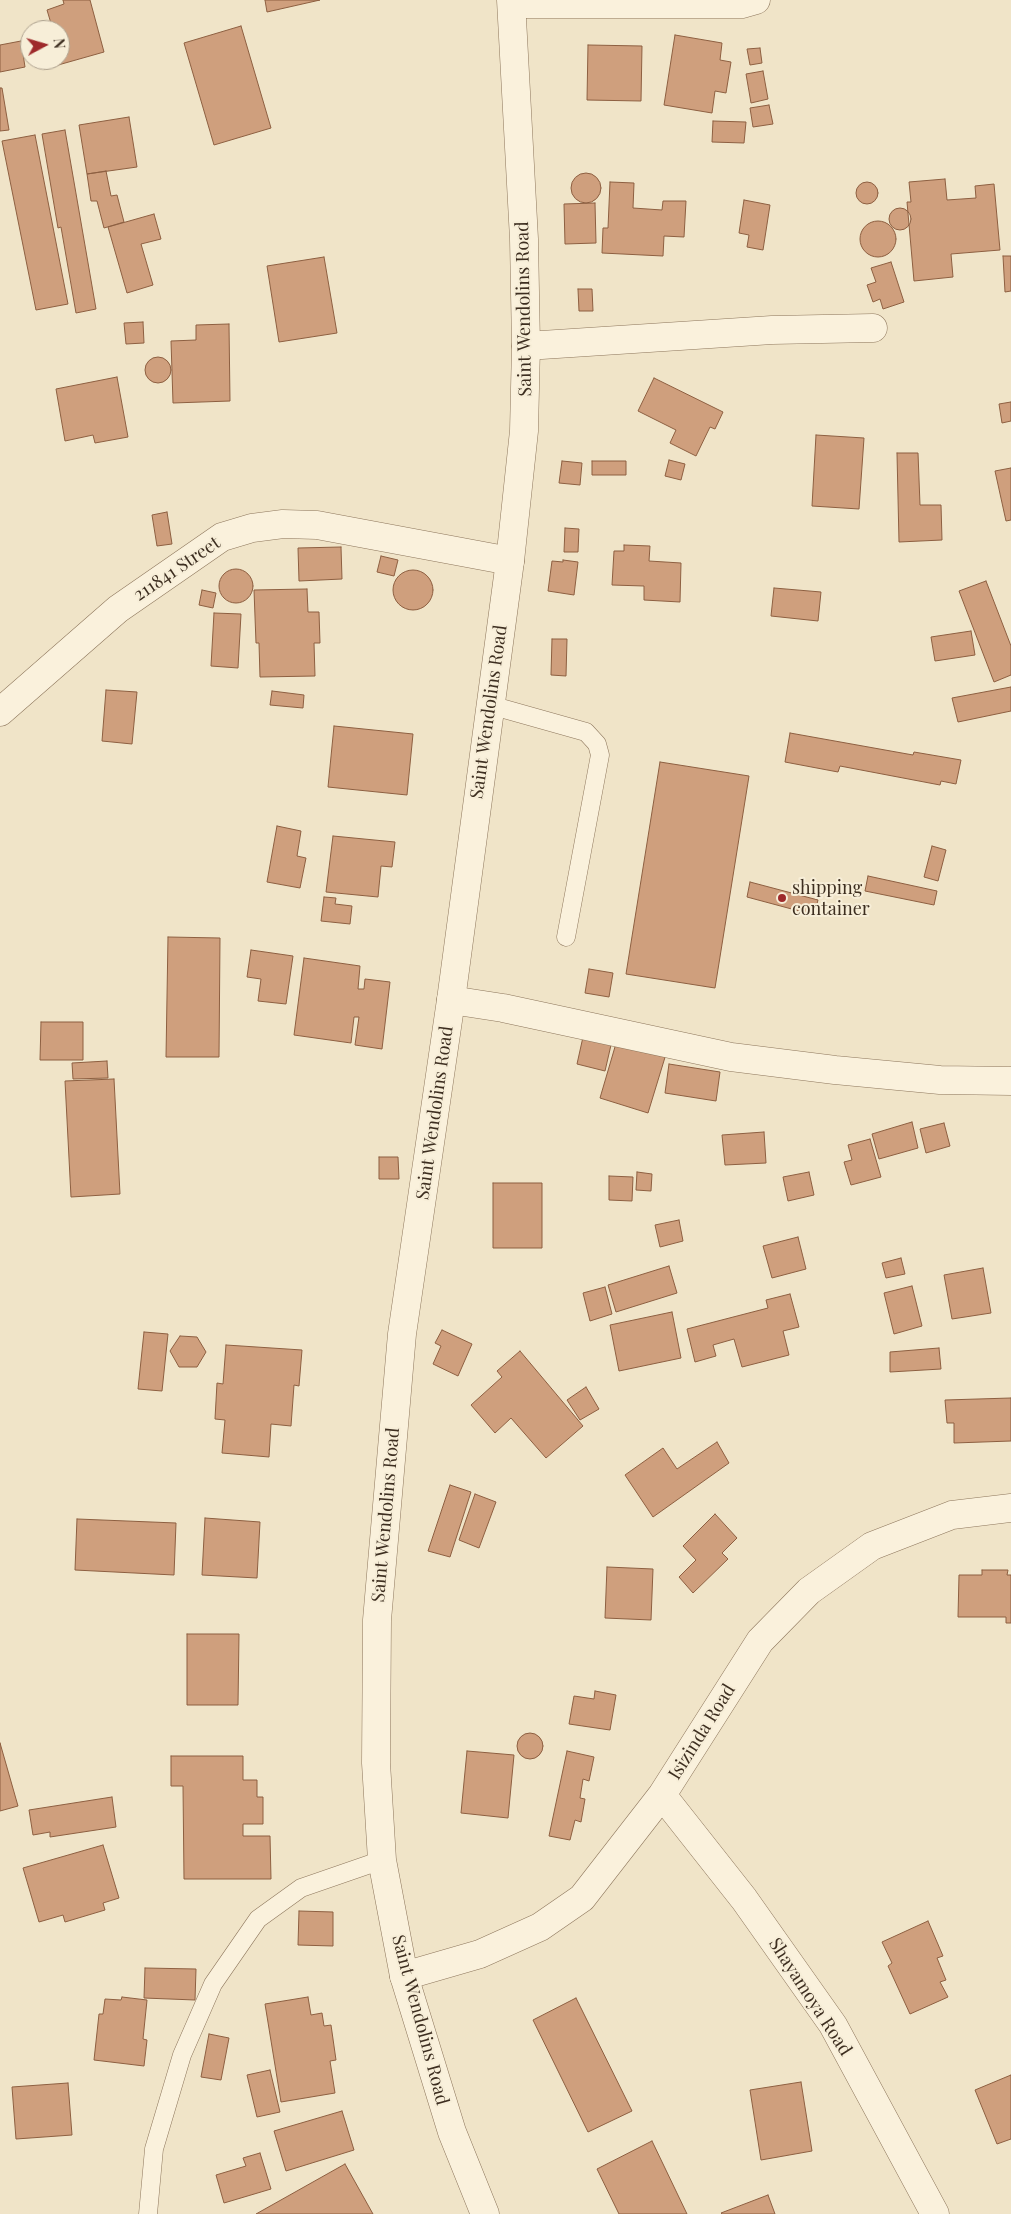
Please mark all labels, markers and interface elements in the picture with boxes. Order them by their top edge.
north arrow [20,20,70,70]
text: N [49,37,69,49]
street label: Saint Wendolins Road [512,221,536,397]
street label: 211841 Street [130,532,224,606]
street label: Saint Wendolins Road [466,624,512,800]
place label: shipping container [792,877,870,920]
marker: shipping container [776,892,788,904]
street label: Saint Wendolins Road [412,1025,458,1201]
street label: Saint Wendolins Road [368,1427,404,1603]
street label: Isizinda Road [664,1680,740,1784]
street label: Saint Wendolins Road [387,1933,453,2107]
street label: Shayamoya Road [764,1934,856,2060]

